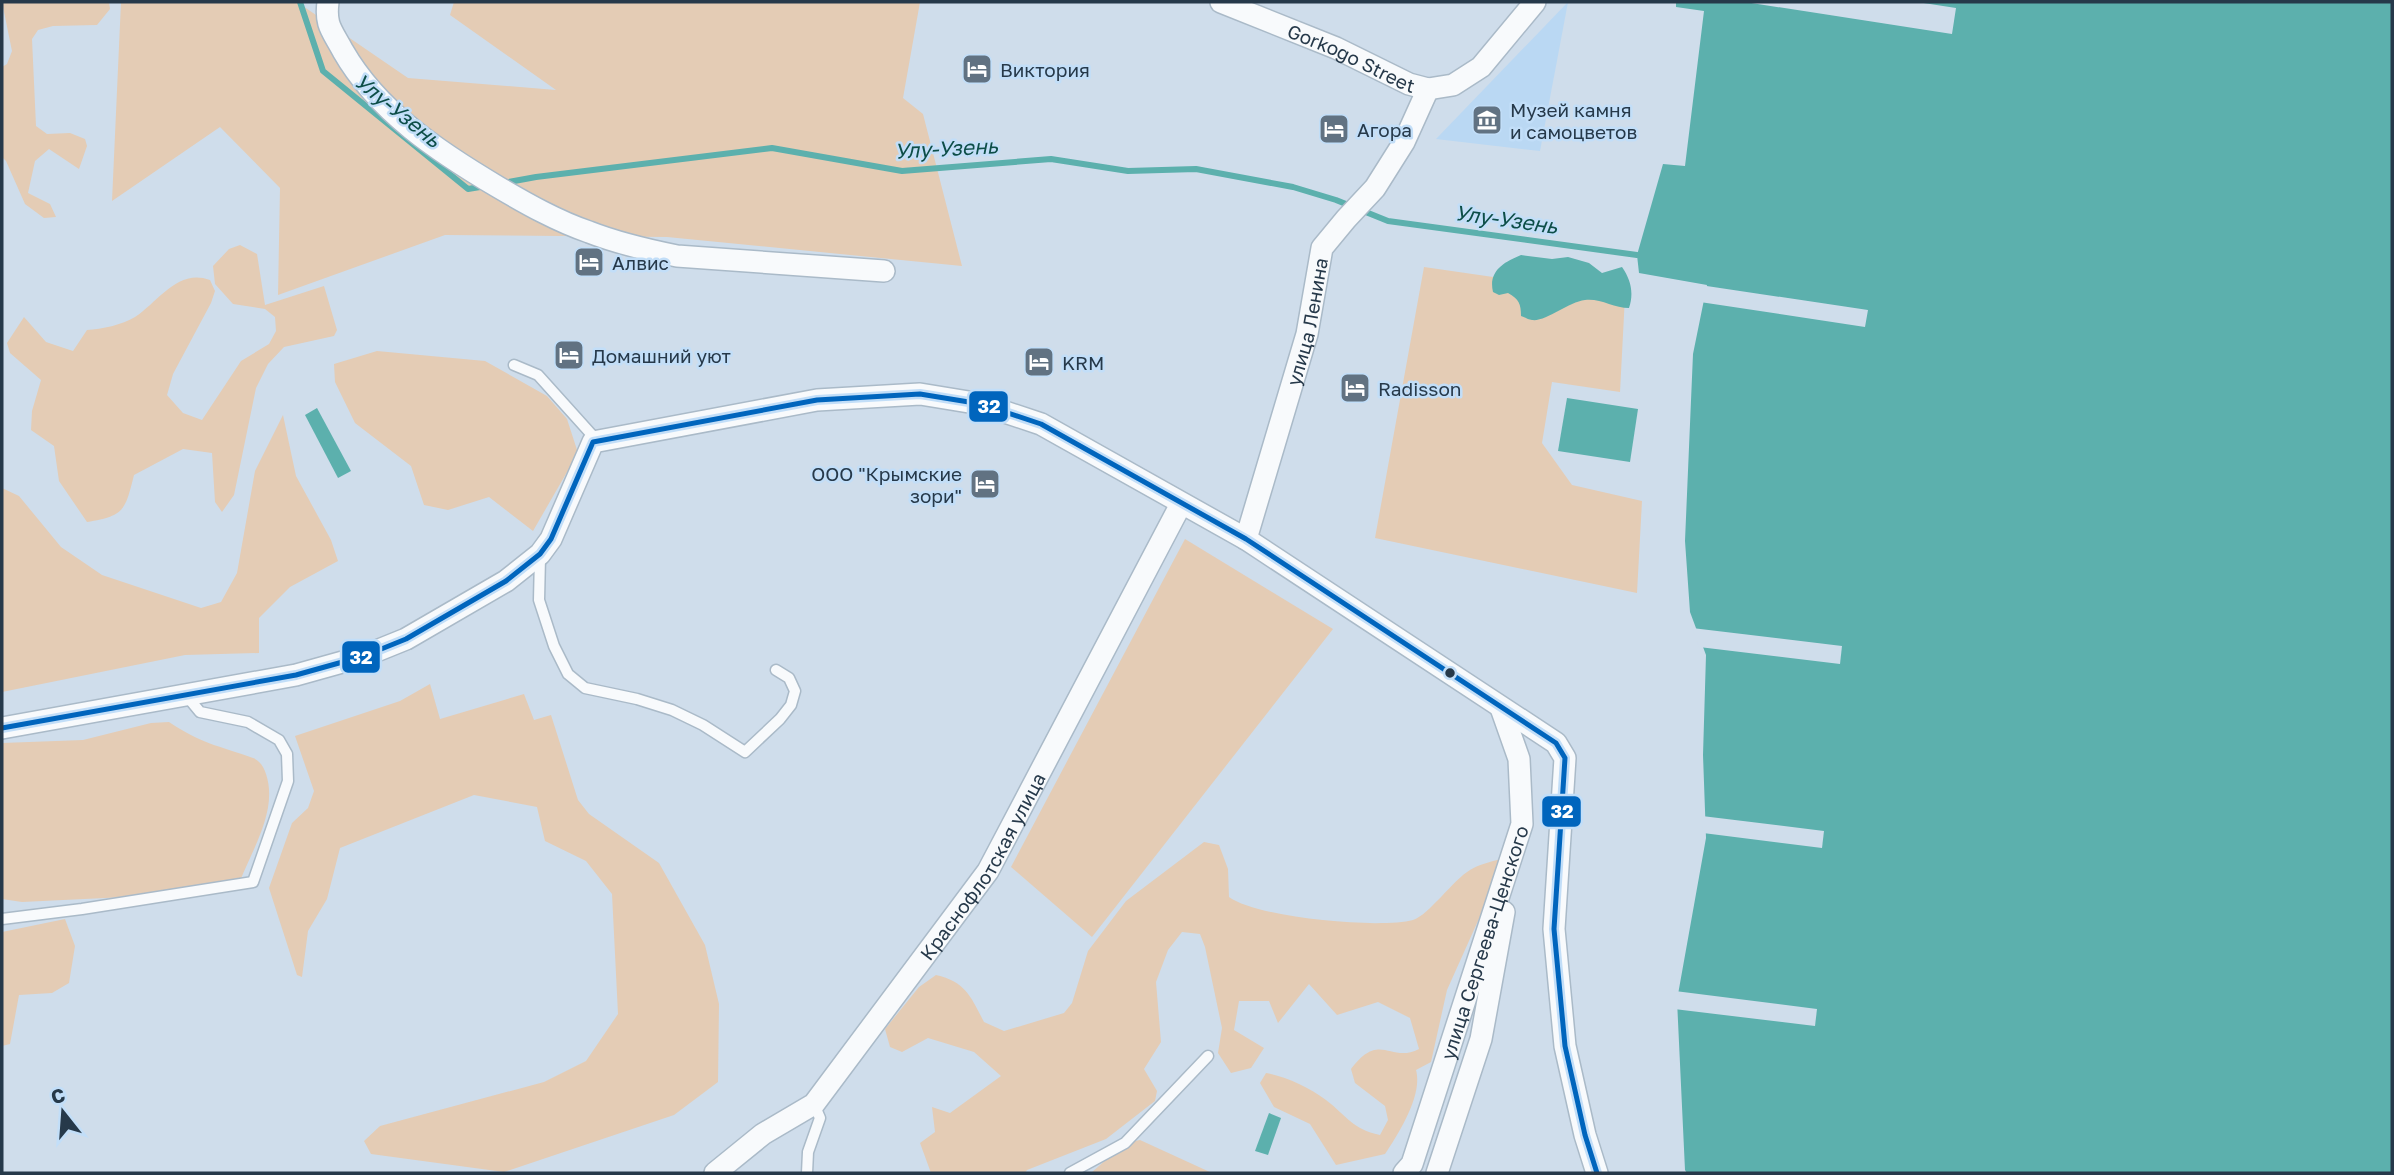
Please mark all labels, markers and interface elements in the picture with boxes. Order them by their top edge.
street label: Gorkogo Street [1284,18,1418,97]
hotel icon: Виктория [960,52,994,86]
place label: Виктория [1000,58,1090,81]
water label: Улу-Узень [350,67,447,153]
place label: Музей камня и самоцветов [1510,98,1637,143]
museum icon: Музей камня и самоцветов [1470,103,1504,137]
hotel icon: Агора [1317,112,1351,146]
place label: Агора [1357,118,1412,141]
water label: Улу-Узень [894,132,999,164]
water label: Улу-Узень [1453,199,1560,239]
hotel icon: Алвис [572,245,606,279]
place label: Алвис [612,251,669,274]
street label: улица Ленина [1281,256,1332,388]
hotel icon: Домашний уют [552,338,586,372]
place label: Домашний уют [592,344,731,367]
hotel icon: KRM [1022,345,1056,379]
place label: KRM [1062,351,1104,374]
hotel icon: Radisson [1338,371,1372,405]
place label: Radisson [1378,377,1461,400]
line badge: 32 [968,390,1009,423]
text: 32 [977,394,1001,417]
place label: ООО "Крымские зори" [811,462,962,507]
hotel icon: ООО "Крымские зори" [968,467,1002,501]
line badge: 32 [341,640,381,674]
text: 32 [349,645,373,668]
unlabelled marker [1443,666,1457,680]
street label: Краснофлотская улица [914,768,1049,964]
line badge: 32 [1541,795,1582,828]
text: 32 [1550,799,1574,822]
street label: улица Сергеева-Ценского [1435,822,1532,1062]
north arrow [28,1077,98,1147]
text: С [48,1082,68,1108]

